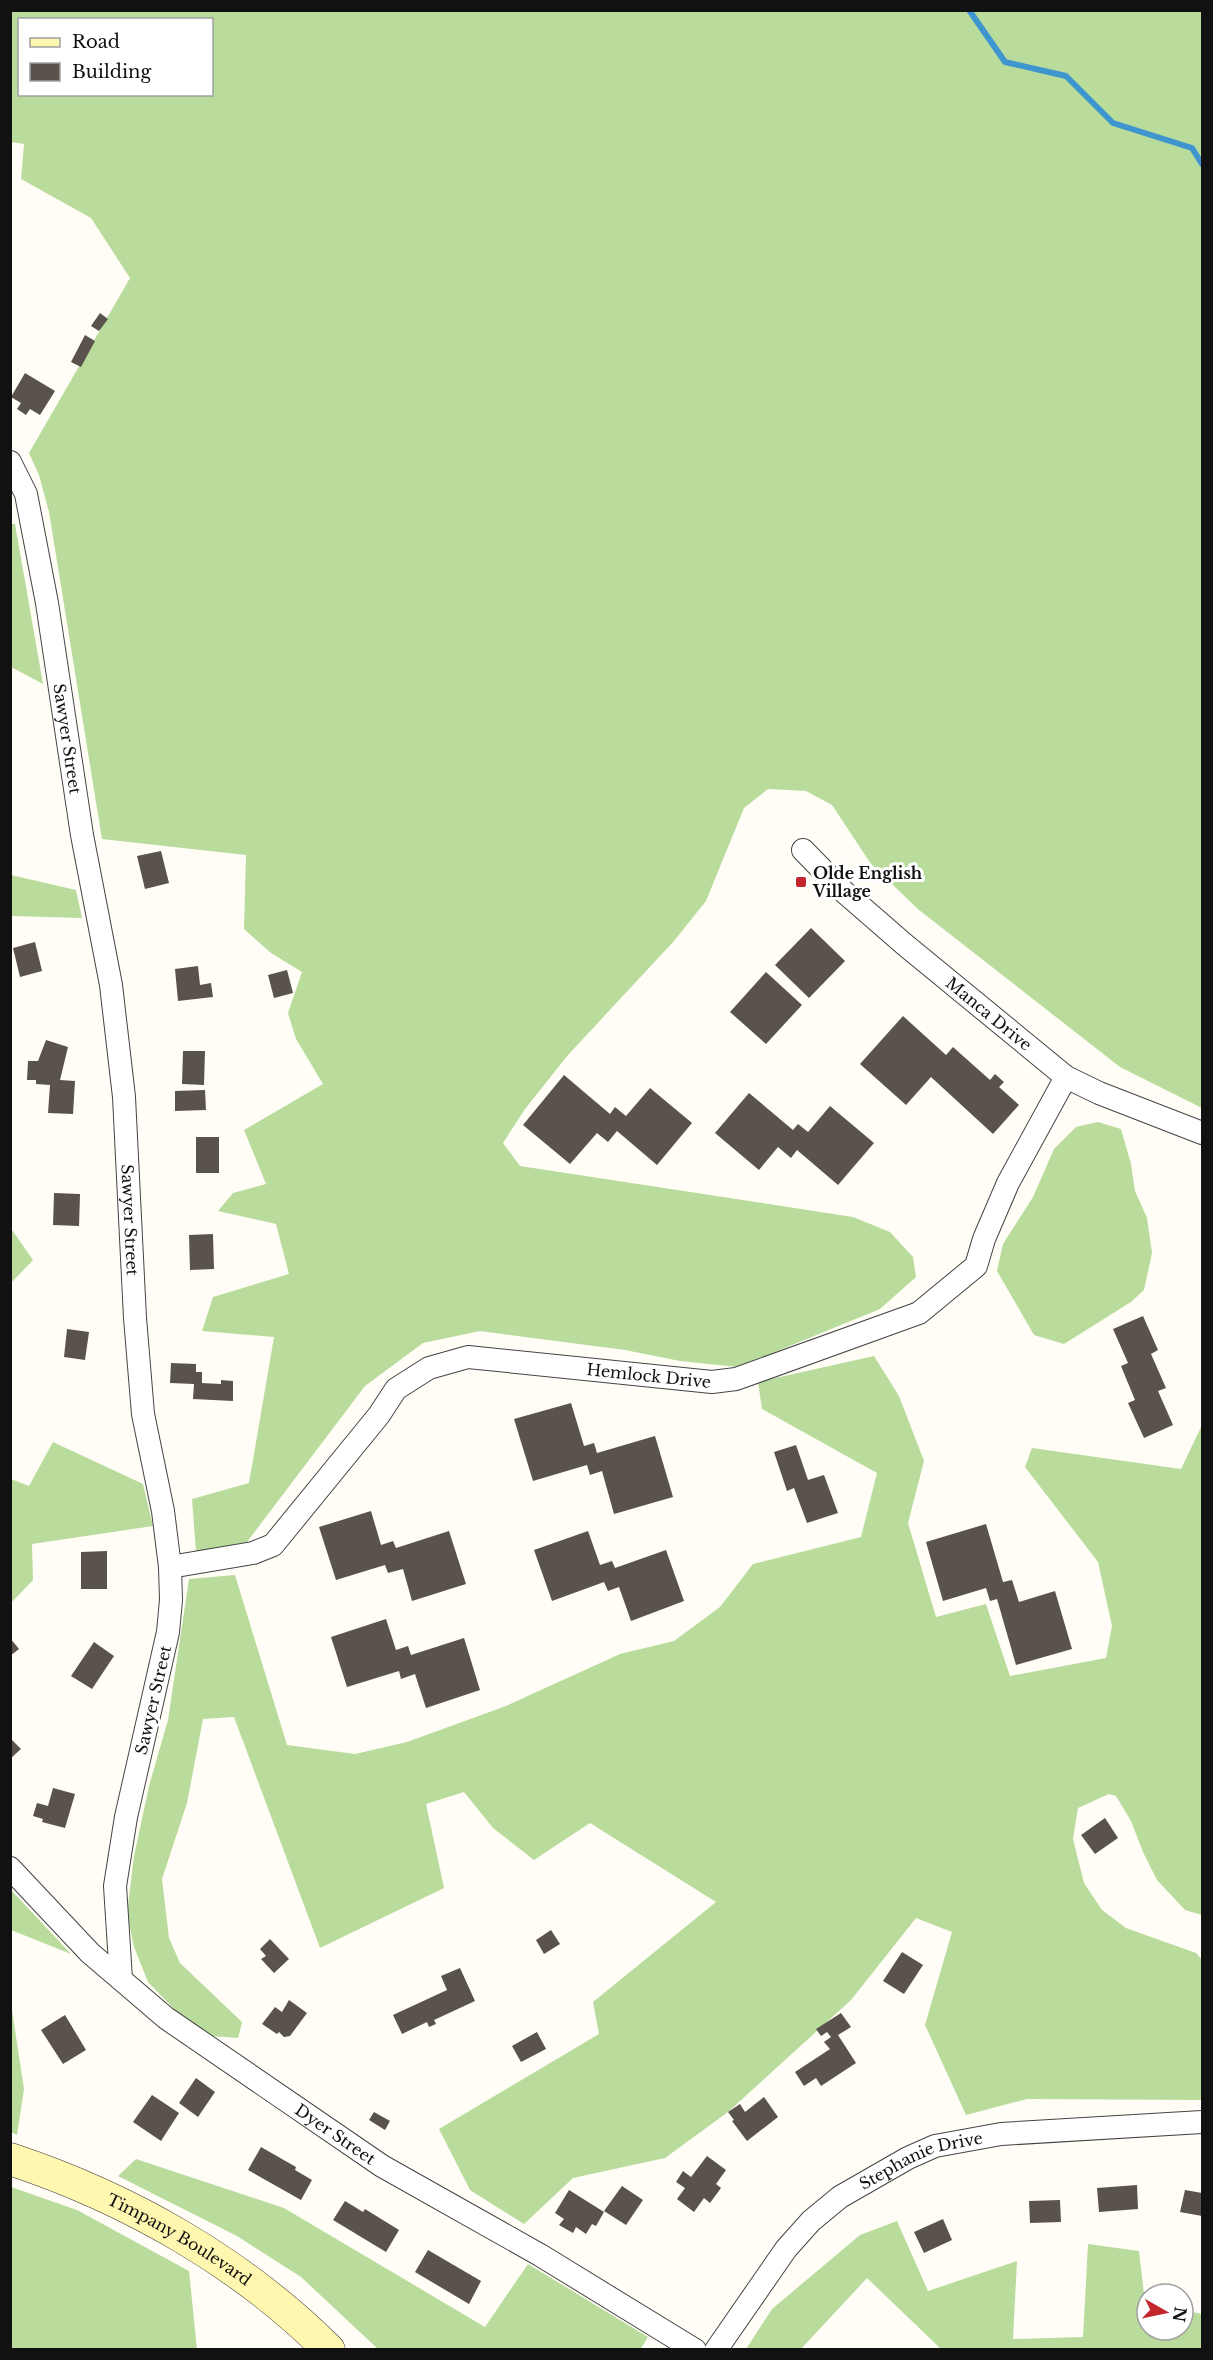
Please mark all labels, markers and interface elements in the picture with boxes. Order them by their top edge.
legend [18,18,213,96]
text: Road [72,31,120,53]
text: Building [72,61,151,83]
street label: Sawyer Street [49,682,86,795]
place label: Olde English Village [812,863,923,901]
marker: Olde English Village [794,875,808,889]
street label: Manca Drive [942,973,1036,1055]
street label: Sawyer Street [117,1164,143,1276]
street label: Hemlock Drive [586,1359,712,1392]
street label: Sawyer Street [131,1643,175,1757]
street label: Dyer Street [291,2099,379,2169]
street label: Stephanie Drive [856,2128,984,2194]
street label: Timpany Boulevard [104,2189,256,2290]
north arrow [1135,2282,1195,2342]
text: N [1169,2305,1191,2323]

